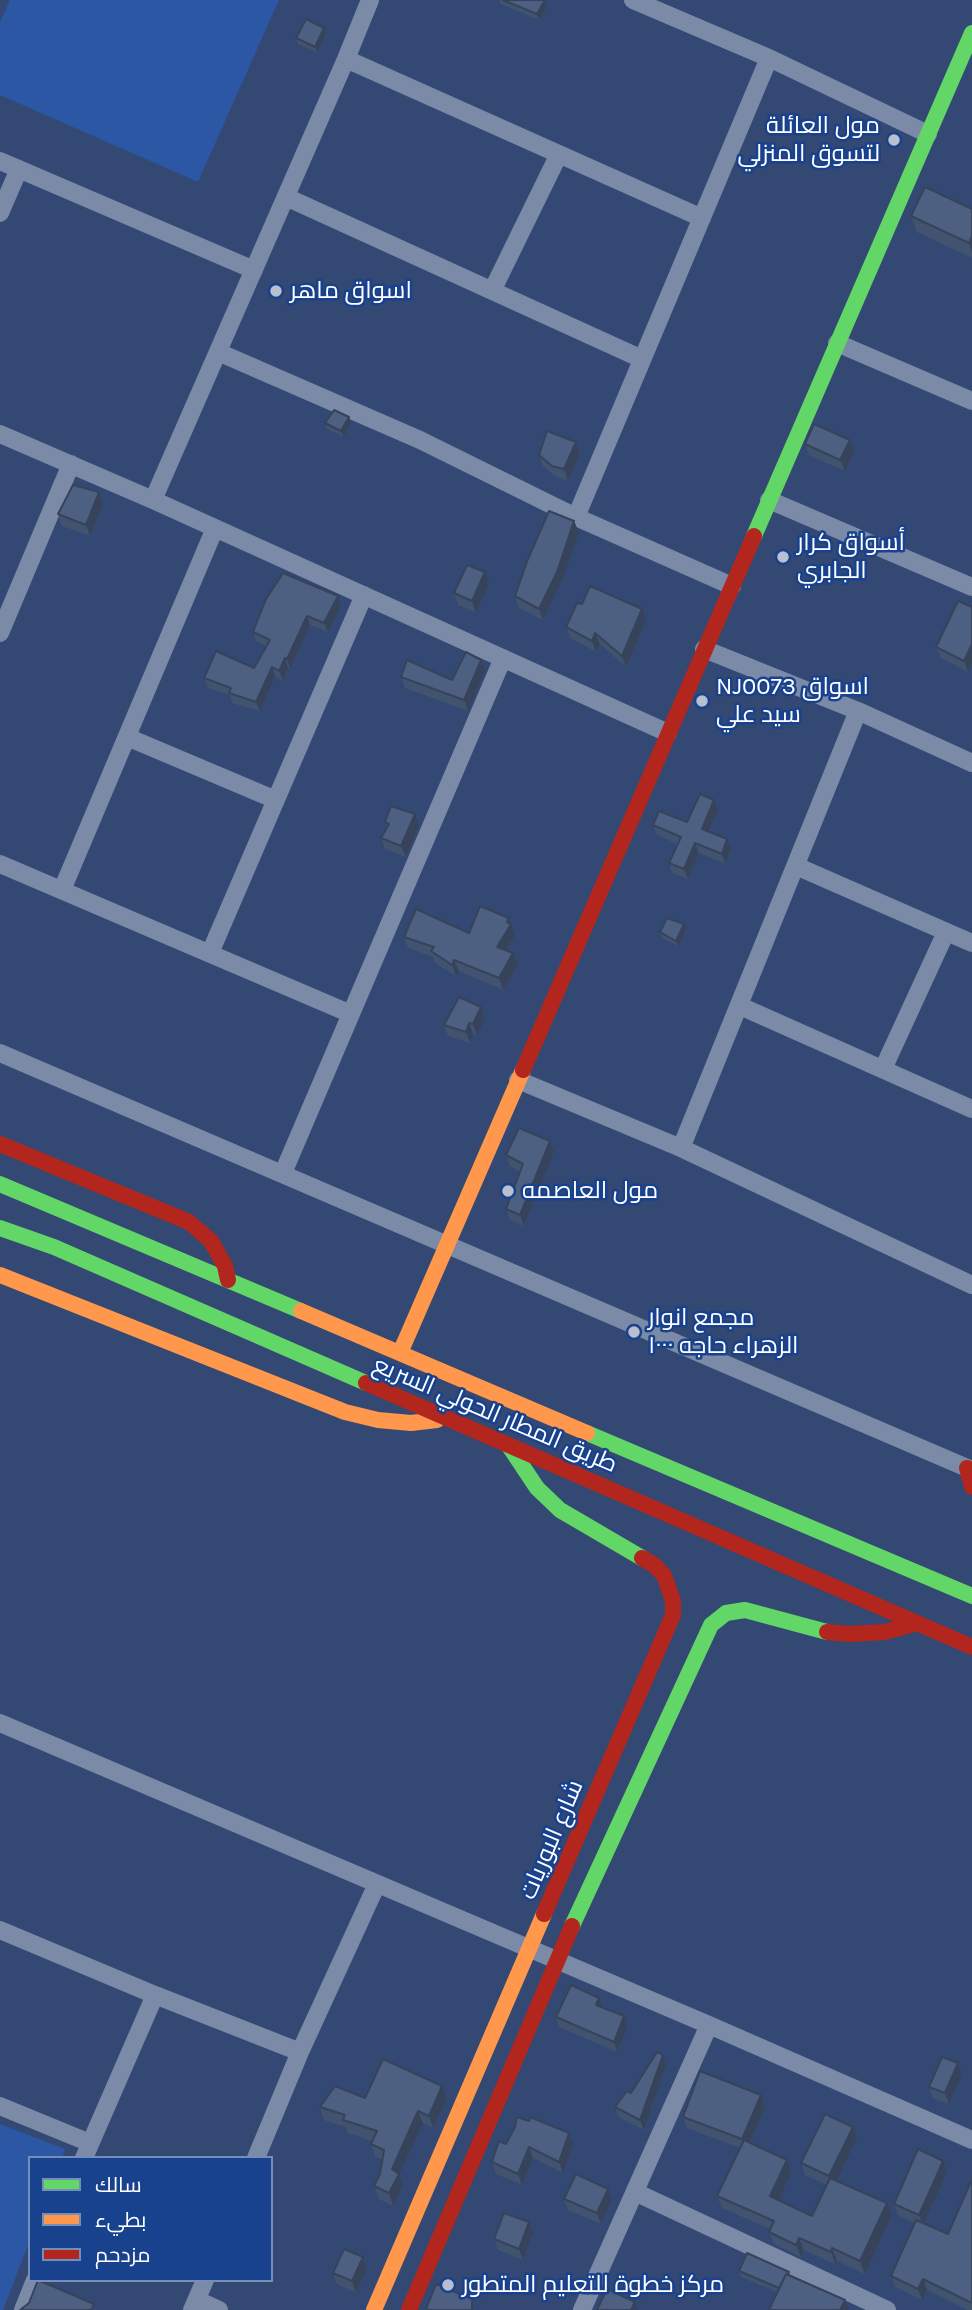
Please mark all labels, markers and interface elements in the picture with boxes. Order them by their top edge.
place label: مول العائلة لتسوق المنزلي [737,112,880,168]
marker: مول العائلة لتسوق المنزلي [886,132,902,148]
place label: اسواق ماهر [290,277,412,305]
marker: اسواق ماهر [268,283,284,299]
place label: أسواق كرار الجابري [797,529,905,585]
marker: أسواق كرار الجابري [775,549,791,565]
place label: NJ0073 اسواق سيد علي [716,673,869,729]
marker: NJ0073 اسواق سيد علي [694,693,710,709]
place label: مول العاصمه [522,1177,658,1205]
marker: مول العاصمه [500,1183,516,1199]
place label: مجمع انوار الزهراء حاجه ١٠٠٠ [648,1304,798,1360]
marker: مجمع انوار الزهراء حاجه ١٠٠٠ [626,1324,642,1340]
street label: طريق المطار الحولي السريع [369,1350,621,1480]
street label: شارع البوريات [514,1776,590,1904]
legend [28,2156,273,2282]
text: سالك [95,2173,142,2197]
text: بطيء [95,2208,146,2232]
text: مزدحم [95,2243,150,2267]
place label: مركز خطوة للتعليم المتطور [462,2271,724,2299]
marker: مركز خطوة للتعليم المتطور [440,2277,456,2293]

